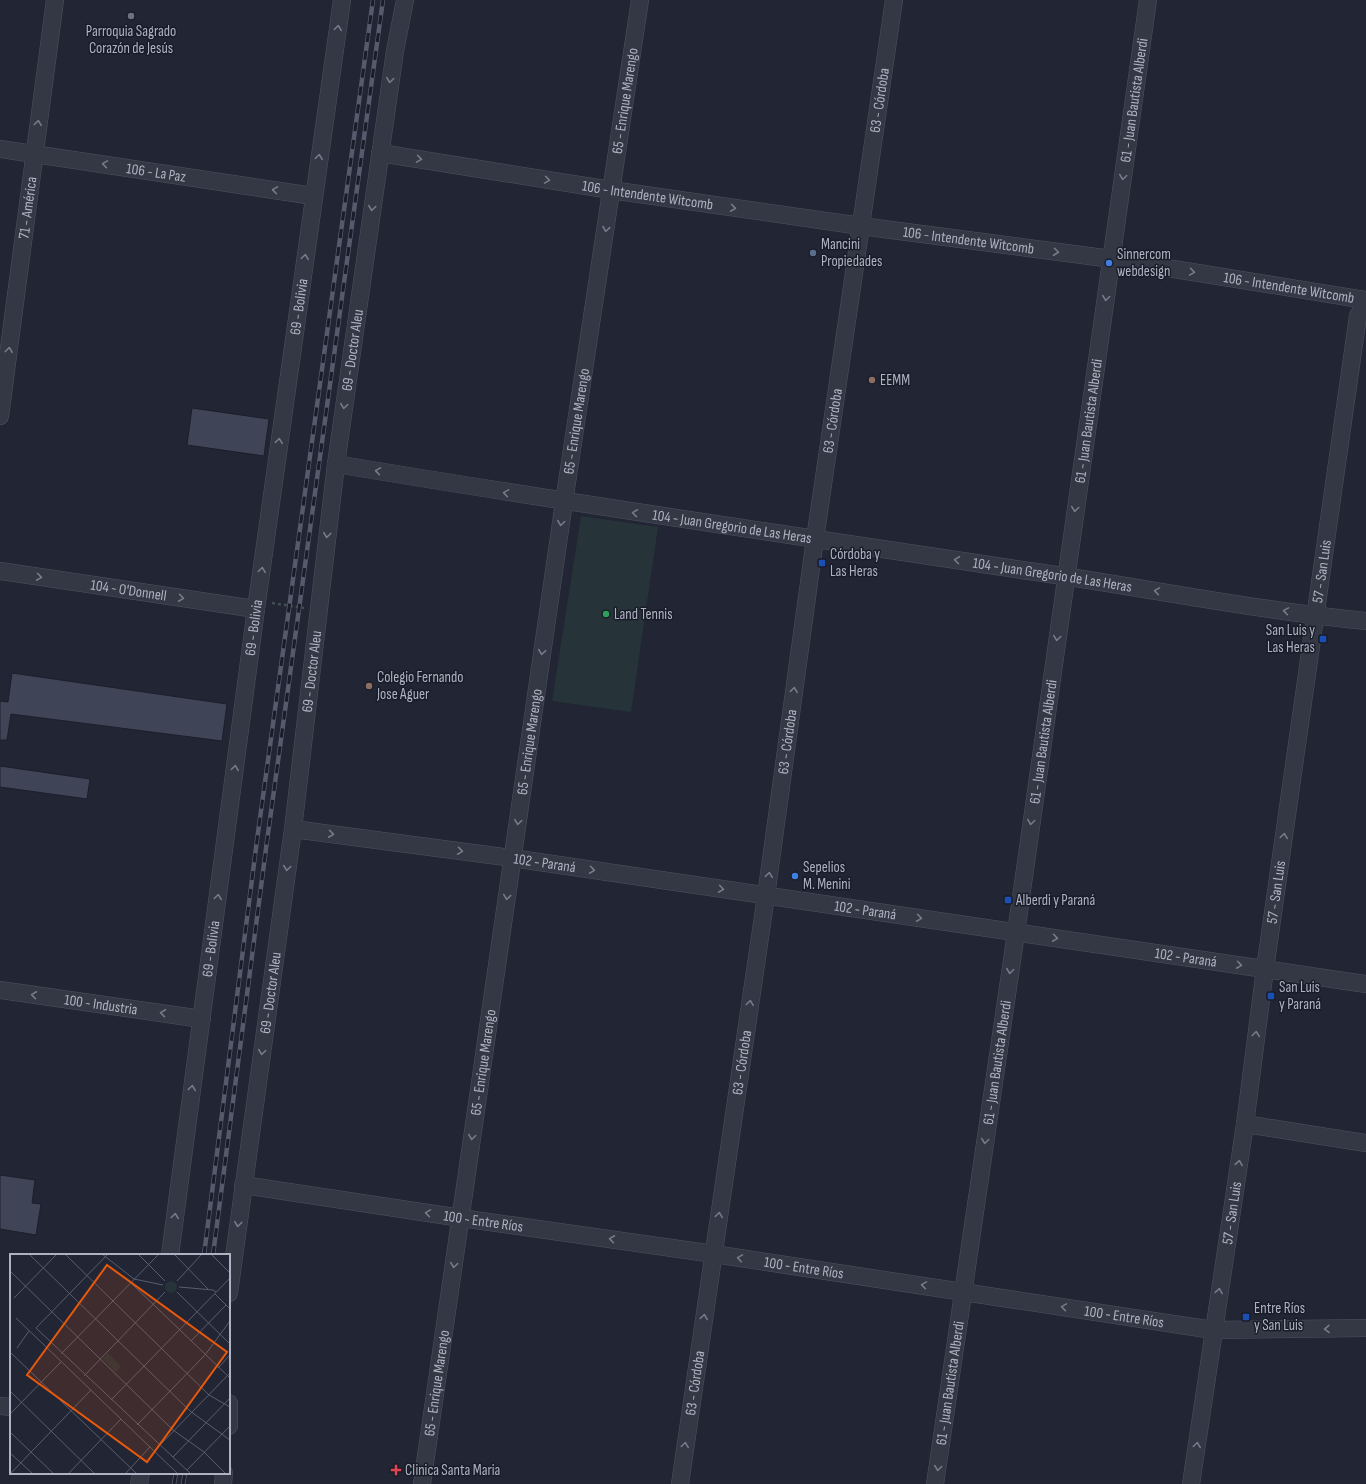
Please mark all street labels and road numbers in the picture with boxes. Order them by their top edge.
street label: 61 - Juan Bautista Alberdi [1116,37,1152,164]
street label: 65 - Enrique Marengo [607,46,642,155]
street label: 63 - Córdoba [865,66,893,134]
street label: 106 - La Paz [125,159,188,186]
street label: 71 - América [14,175,41,240]
street label: 106 - Intendente Witcomb [581,176,714,214]
street label: 106 - Intendente Witcomb [902,222,1035,258]
street label: 106 - Intendente Witcomb [1222,268,1356,307]
street label: 69 - Bolivia [285,277,312,336]
street label: 69 - Doctor Aleu [337,308,367,392]
street label: 61 - Juan Bautista Alberdi [1070,358,1107,484]
street label: 65 - Enrique Marengo [559,367,594,475]
street label: 63 - Córdoba [818,387,846,454]
street label: 104 - Juan Gregorio de Las Heras [651,505,813,548]
street label: 57 - San Luis [1308,539,1336,604]
street label: 104 - Juan Gregorio de Las Heras [972,553,1133,596]
street label: 104 - O'Donnell [89,575,168,605]
street label: 69 - Bolivia [240,598,267,657]
street label: 69 - Doctor Aleu [297,630,326,713]
street label: 61 - Juan Bautista Alberdi [1025,678,1061,805]
street label: 65 - Enrique Marengo [512,687,546,796]
street label: 63 - Córdoba [773,708,801,775]
street label: 102 - Paraná [512,849,577,877]
street label: 57 - San Luis [1262,859,1290,925]
street label: 102 - Paraná [833,896,898,924]
street label: 69 - Bolivia [198,919,224,978]
street label: 102 - Paraná [1154,943,1218,971]
street label: 69 - Doctor Aleu [255,951,285,1035]
street label: 100 - Industria [63,990,139,1019]
street label: 61 - Juan Bautista Alberdi [978,999,1015,1126]
street label: 65 - Enrique Marengo [466,1008,500,1117]
street label: 63 - Córdoba [728,1029,756,1096]
street label: 57 - San Luis [1218,1180,1246,1246]
street label: 100 - Entre Ríos [442,1206,524,1236]
street label: 100 - Entre Ríos [763,1252,845,1283]
street label: 100 - Entre Ríos [1083,1301,1165,1332]
street label: 61 - Juan Bautista Alberdi [931,1320,968,1446]
street label: 65 - Enrique Marengo [420,1329,454,1437]
street label: 63 - Córdoba [681,1349,709,1417]

